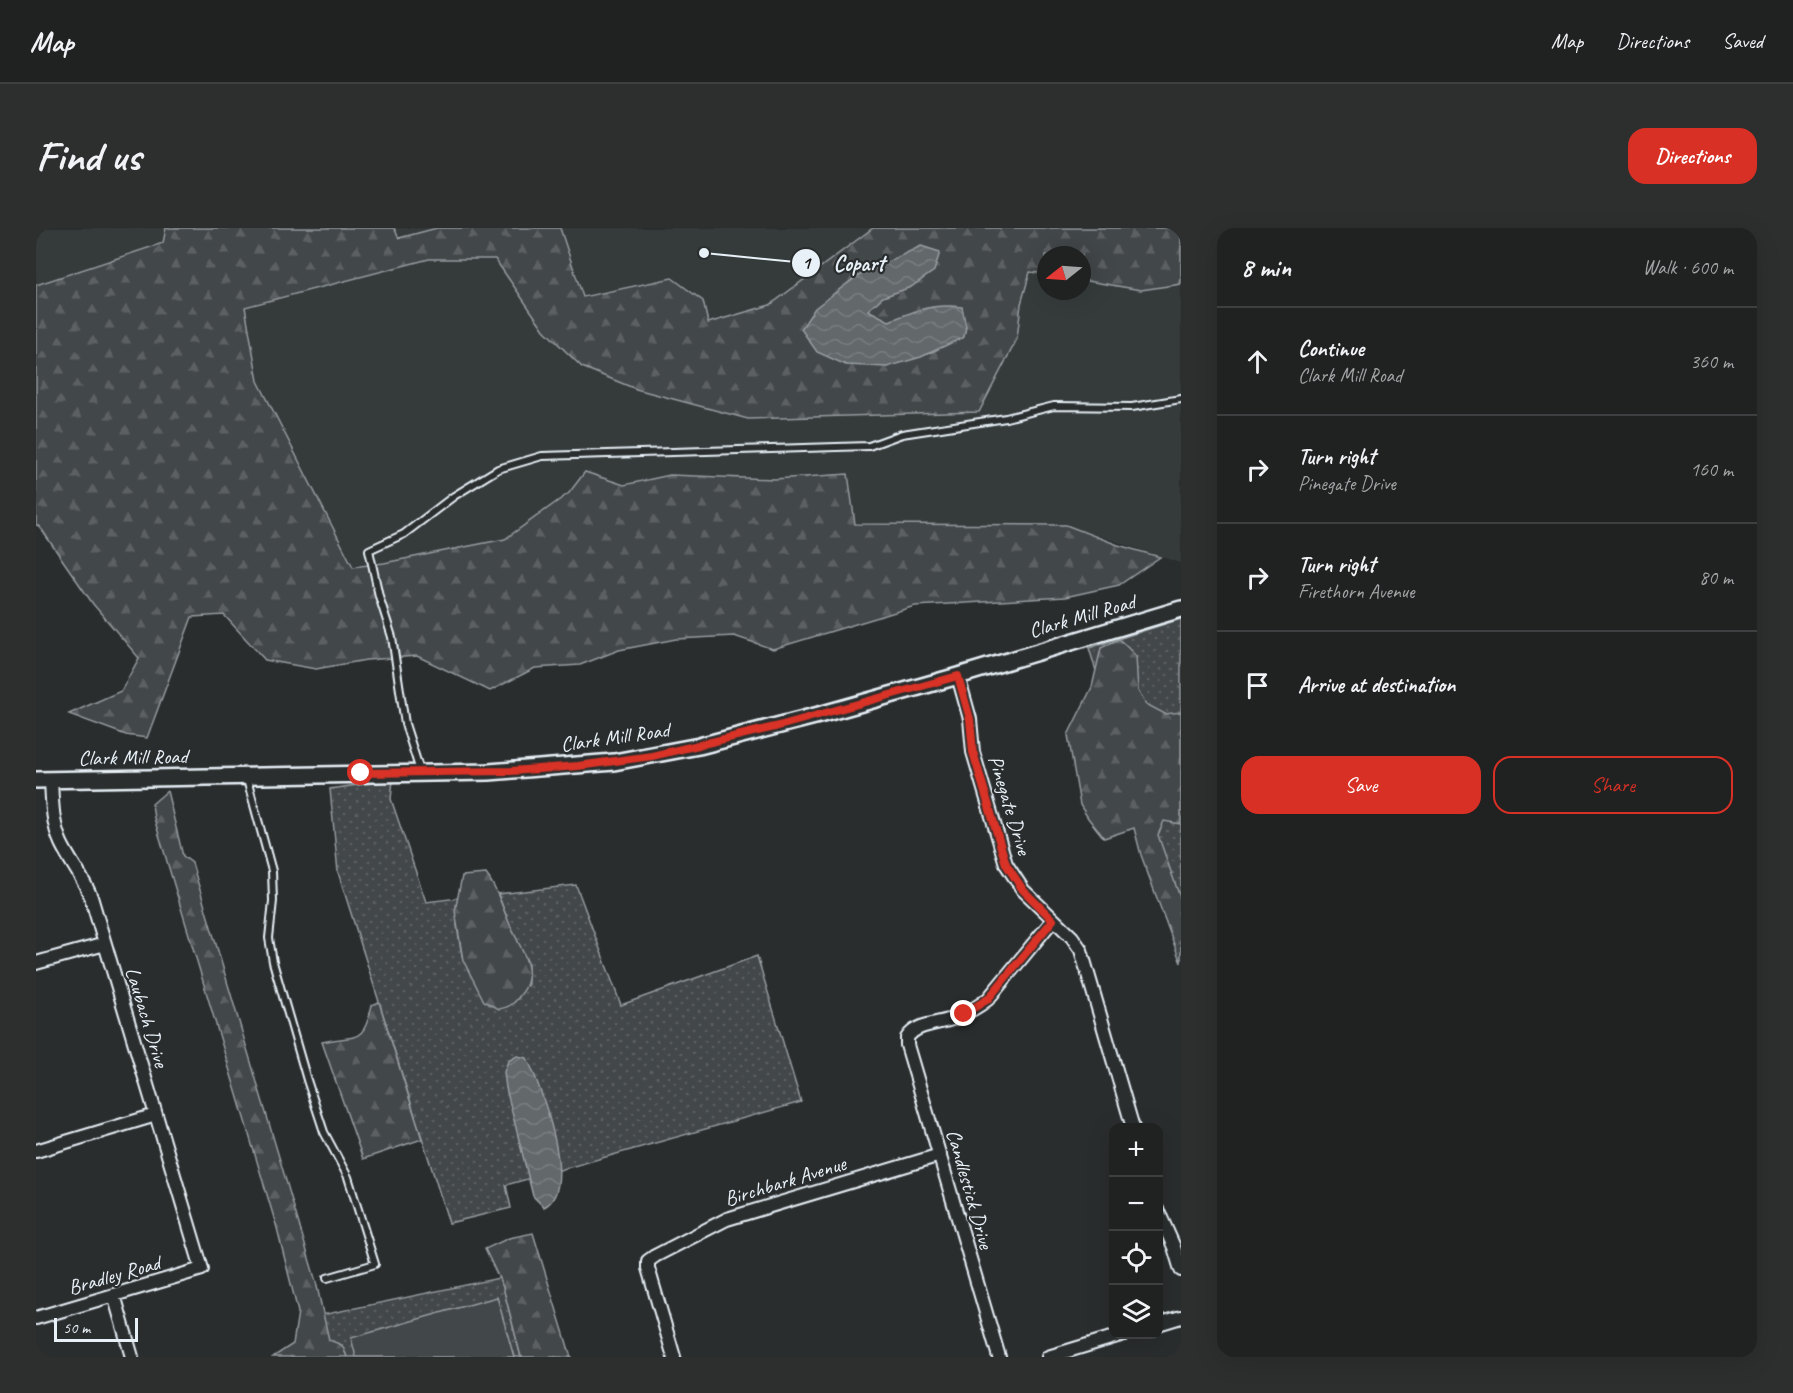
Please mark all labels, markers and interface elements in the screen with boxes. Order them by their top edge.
text: Map [30,24,73,59]
text: Map [1551,28,1583,54]
text: Directions [1616,28,1689,54]
text: Saved [1722,28,1763,54]
button: Directions [1628,128,1757,184]
text: Find us [36,130,141,183]
callout: Copart [791,243,896,283]
north arrow [1037,246,1091,300]
text: Copart [834,250,888,278]
text: 8 min [1241,251,1291,284]
text: 1 [802,252,812,274]
text: Walk · 600 m [1643,255,1733,280]
text: Continue [1298,335,1364,363]
icon: ahead [1241,345,1274,378]
text: 360 m [1690,349,1733,374]
text: Clark Mill Road [1298,363,1402,388]
text: Turn right [1298,443,1375,471]
icon: right [1241,453,1274,486]
text: 160 m [1690,457,1733,482]
text: Pinegate Drive [1298,471,1396,496]
text: Turn right [1298,551,1375,579]
icon: right [1241,561,1274,594]
text: 80 m [1699,565,1733,590]
text: Firethorn Avenue [1298,579,1415,604]
street label: Clark Mill Road [1026,588,1141,644]
icon: arrive [1241,669,1274,702]
text: Arrive at destination [1298,671,1455,699]
street label: Clark Mill Road [559,716,674,757]
street label: Clark Mill Road [78,743,191,771]
street label: Pinegate Drive [983,752,1038,859]
button: Save [1241,756,1481,814]
button: Share [1493,756,1733,814]
route start [347,759,373,785]
street label: Laubach Drive [119,964,175,1071]
route end [950,1000,976,1026]
map controls [1109,1123,1163,1339]
button: + [1109,1123,1163,1177]
street label: Candlestick Drive [941,1126,1000,1253]
street label: Birchbark Avenue [721,1150,850,1212]
button: − [1109,1177,1163,1231]
button: locate [1109,1231,1163,1285]
street label: Bradley Road [65,1248,167,1300]
button: layers [1109,1285,1163,1339]
scale bar [54,1315,138,1342]
text: 50 m [63,1318,90,1338]

